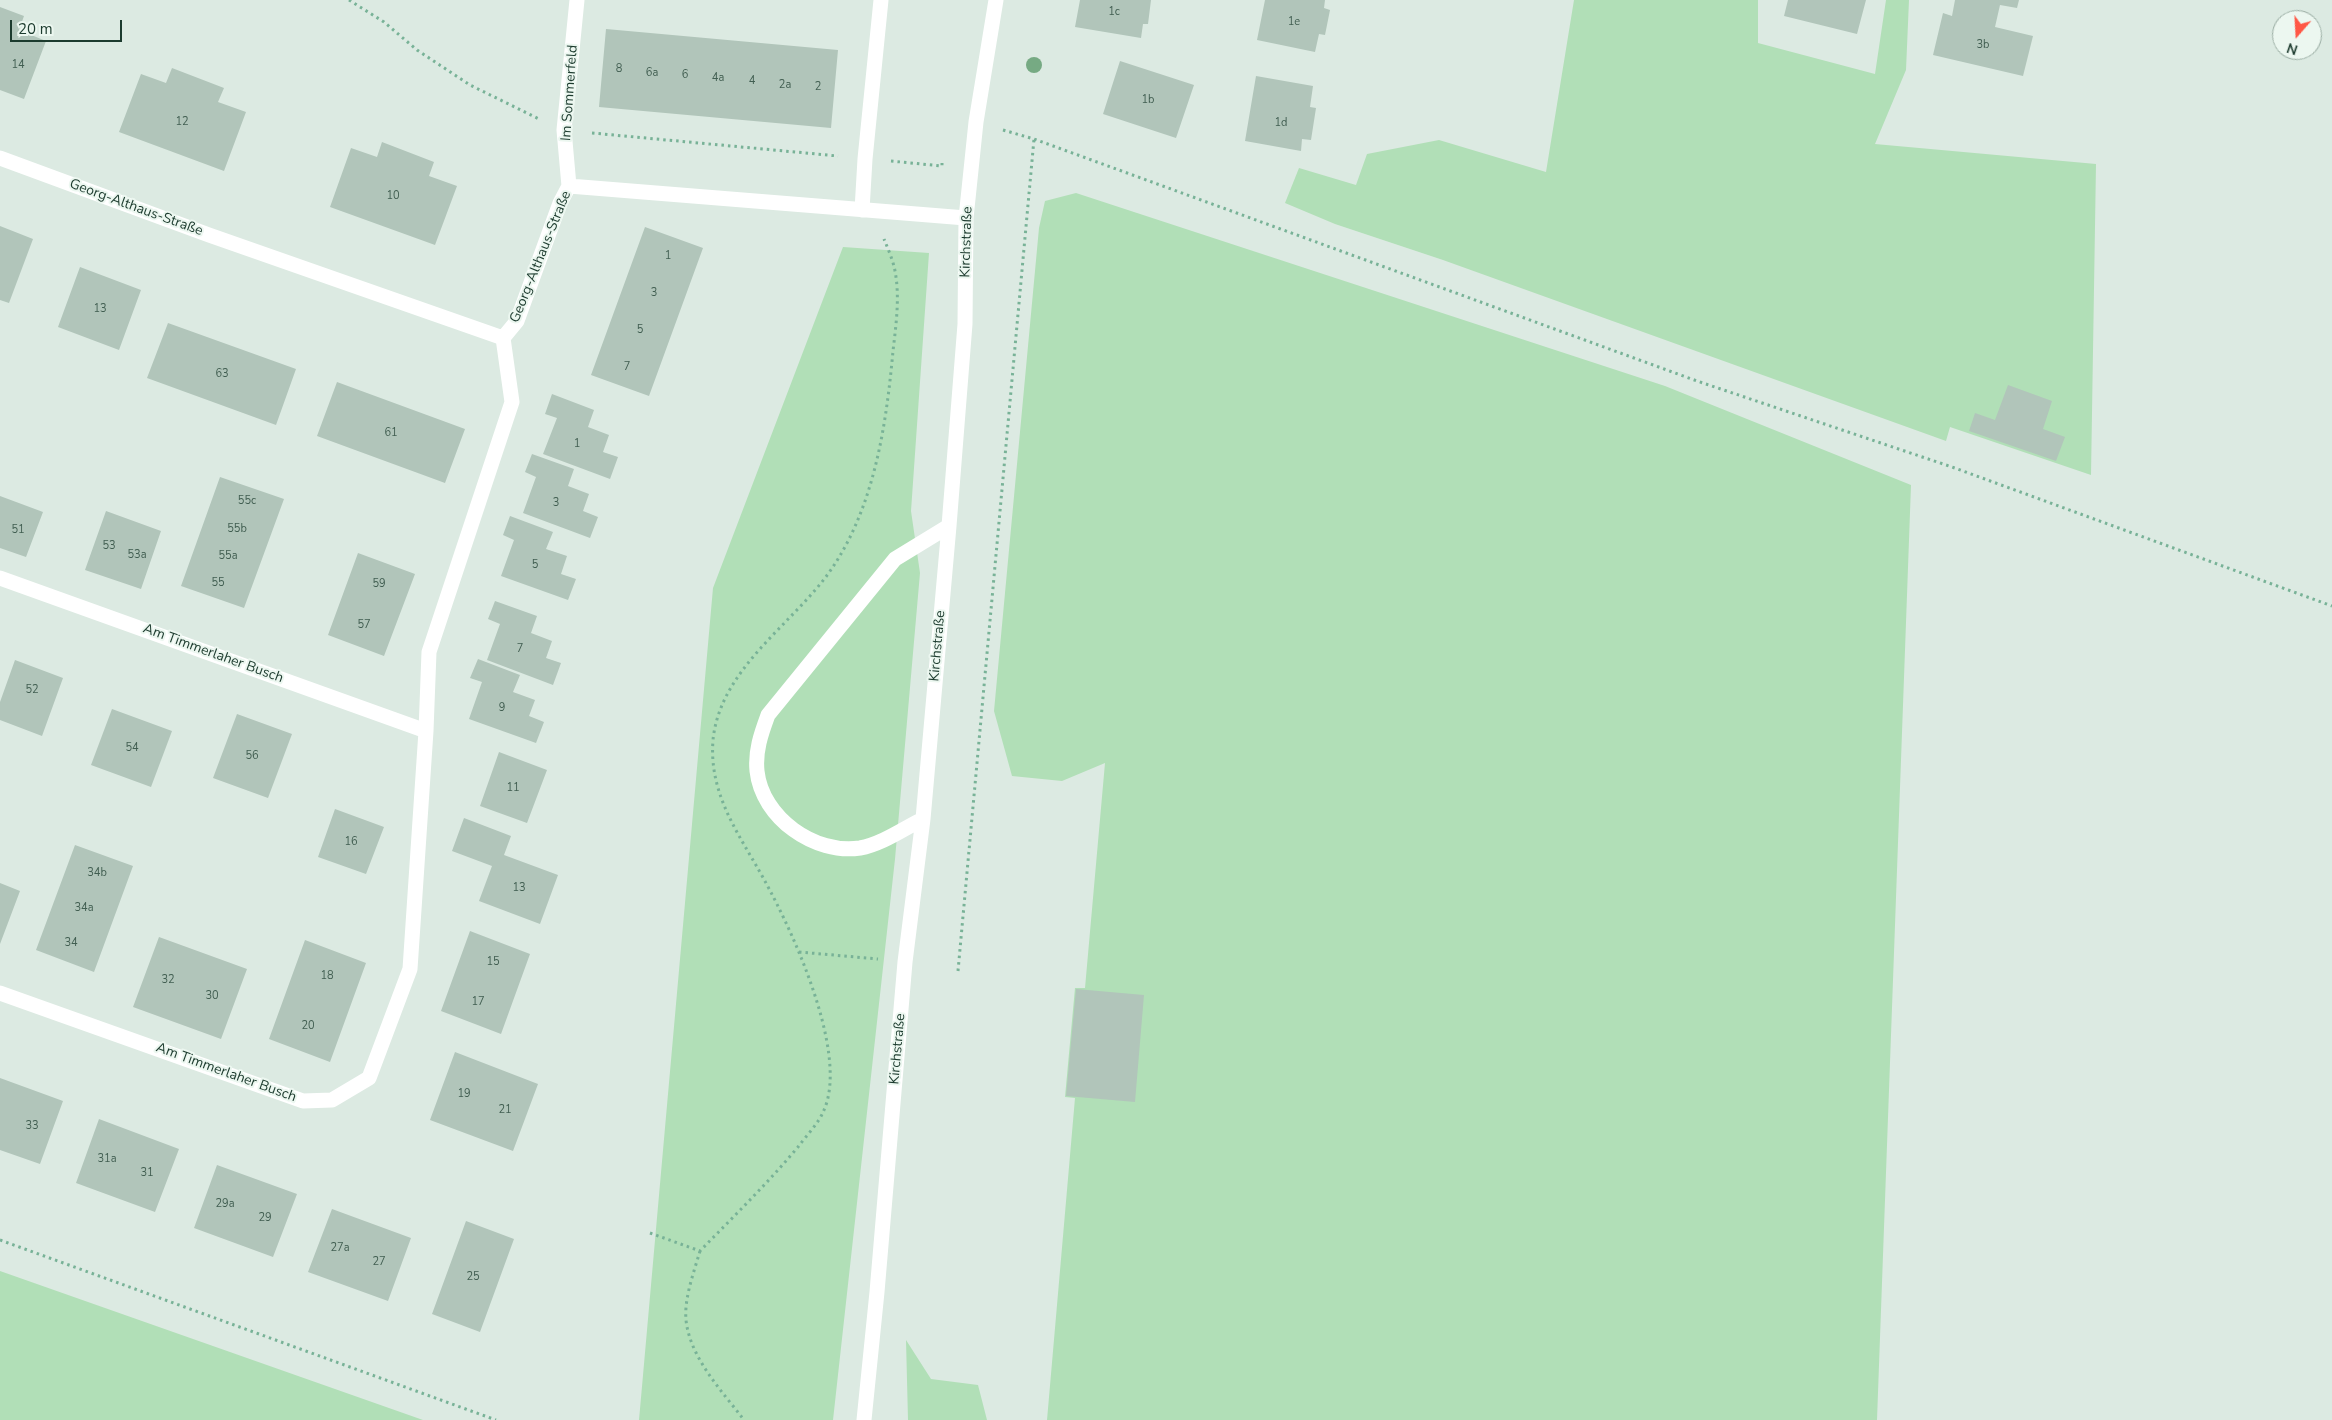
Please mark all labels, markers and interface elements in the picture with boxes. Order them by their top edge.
house number: 1c [1108,5,1120,19]
scale bar [12,10,125,42]
north arrow [2272,10,2322,60]
house number: 1e [1288,15,1300,29]
text: 20 m [18,19,53,39]
house number: 3b [1976,38,1990,52]
text: N [2284,38,2300,59]
street label: Im Sommerfeld [558,44,582,142]
house number: 14 [11,58,25,72]
house number: 8 [616,62,622,76]
house number: 6a [646,66,658,80]
house number: 6 [682,68,688,82]
house number: 4a [712,71,724,85]
house number: 4 [749,74,755,88]
house number: 2a [779,78,791,92]
house number: 2 [815,80,821,94]
house number: 1b [1141,93,1155,107]
house number: 12 [175,115,189,129]
house number: 1d [1274,116,1288,130]
street label: Georg-Althaus-Straße [67,176,205,240]
house number: 10 [386,189,400,203]
street label: Georg-Althaus-Straße [507,189,575,325]
street label: Kirchstraße [957,206,977,278]
house number: 1 [665,249,671,263]
house number: 3 [651,286,657,300]
house number: 13 [93,302,107,316]
house number: 5 [637,323,643,337]
house number: 7 [624,360,630,374]
house number: 63 [215,367,229,381]
house number: 61 [384,426,398,440]
house number: 1 [574,437,580,451]
house number: 55c [238,494,256,508]
house number: 3 [553,496,559,510]
house number: 55b [227,522,247,536]
house number: 51 [11,523,25,537]
house number: 53 [102,539,116,553]
house number: 53a [127,548,147,562]
house number: 55a [218,549,238,563]
house number: 5 [532,558,538,572]
house number: 55 [211,576,225,590]
house number: 59 [372,577,386,591]
street label: Kirchstraße [927,610,949,682]
house number: 57 [357,618,371,632]
street label: Am Timmerlaher Busch [141,621,285,687]
house number: 7 [517,642,523,656]
house number: 52 [25,683,39,697]
house number: 9 [499,701,505,715]
house number: 54 [125,741,139,755]
house number: 56 [245,749,259,763]
house number: 11 [506,781,520,795]
house number: 16 [344,835,358,849]
house number: 34b [87,866,107,880]
house number: 13 [512,881,526,895]
house number: 34a [74,901,94,915]
house number: 34 [64,936,78,950]
house number: 15 [486,955,500,969]
house number: 18 [320,969,334,983]
house number: 32 [161,973,175,987]
house number: 30 [205,989,219,1003]
house number: 17 [471,995,485,1009]
street label: Kirchstraße [887,1013,909,1085]
house number: 20 [301,1019,315,1033]
street label: Am Timmerlaher Busch [154,1040,298,1106]
house number: 19 [457,1087,471,1101]
house number: 21 [498,1103,512,1117]
house number: 33 [25,1119,39,1133]
house number: 31a [97,1152,117,1166]
house number: 31 [140,1166,154,1180]
house number: 29a [215,1197,235,1211]
house number: 29 [258,1211,272,1225]
house number: 27a [330,1241,350,1255]
house number: 27 [372,1255,386,1269]
house number: 25 [466,1270,480,1284]

